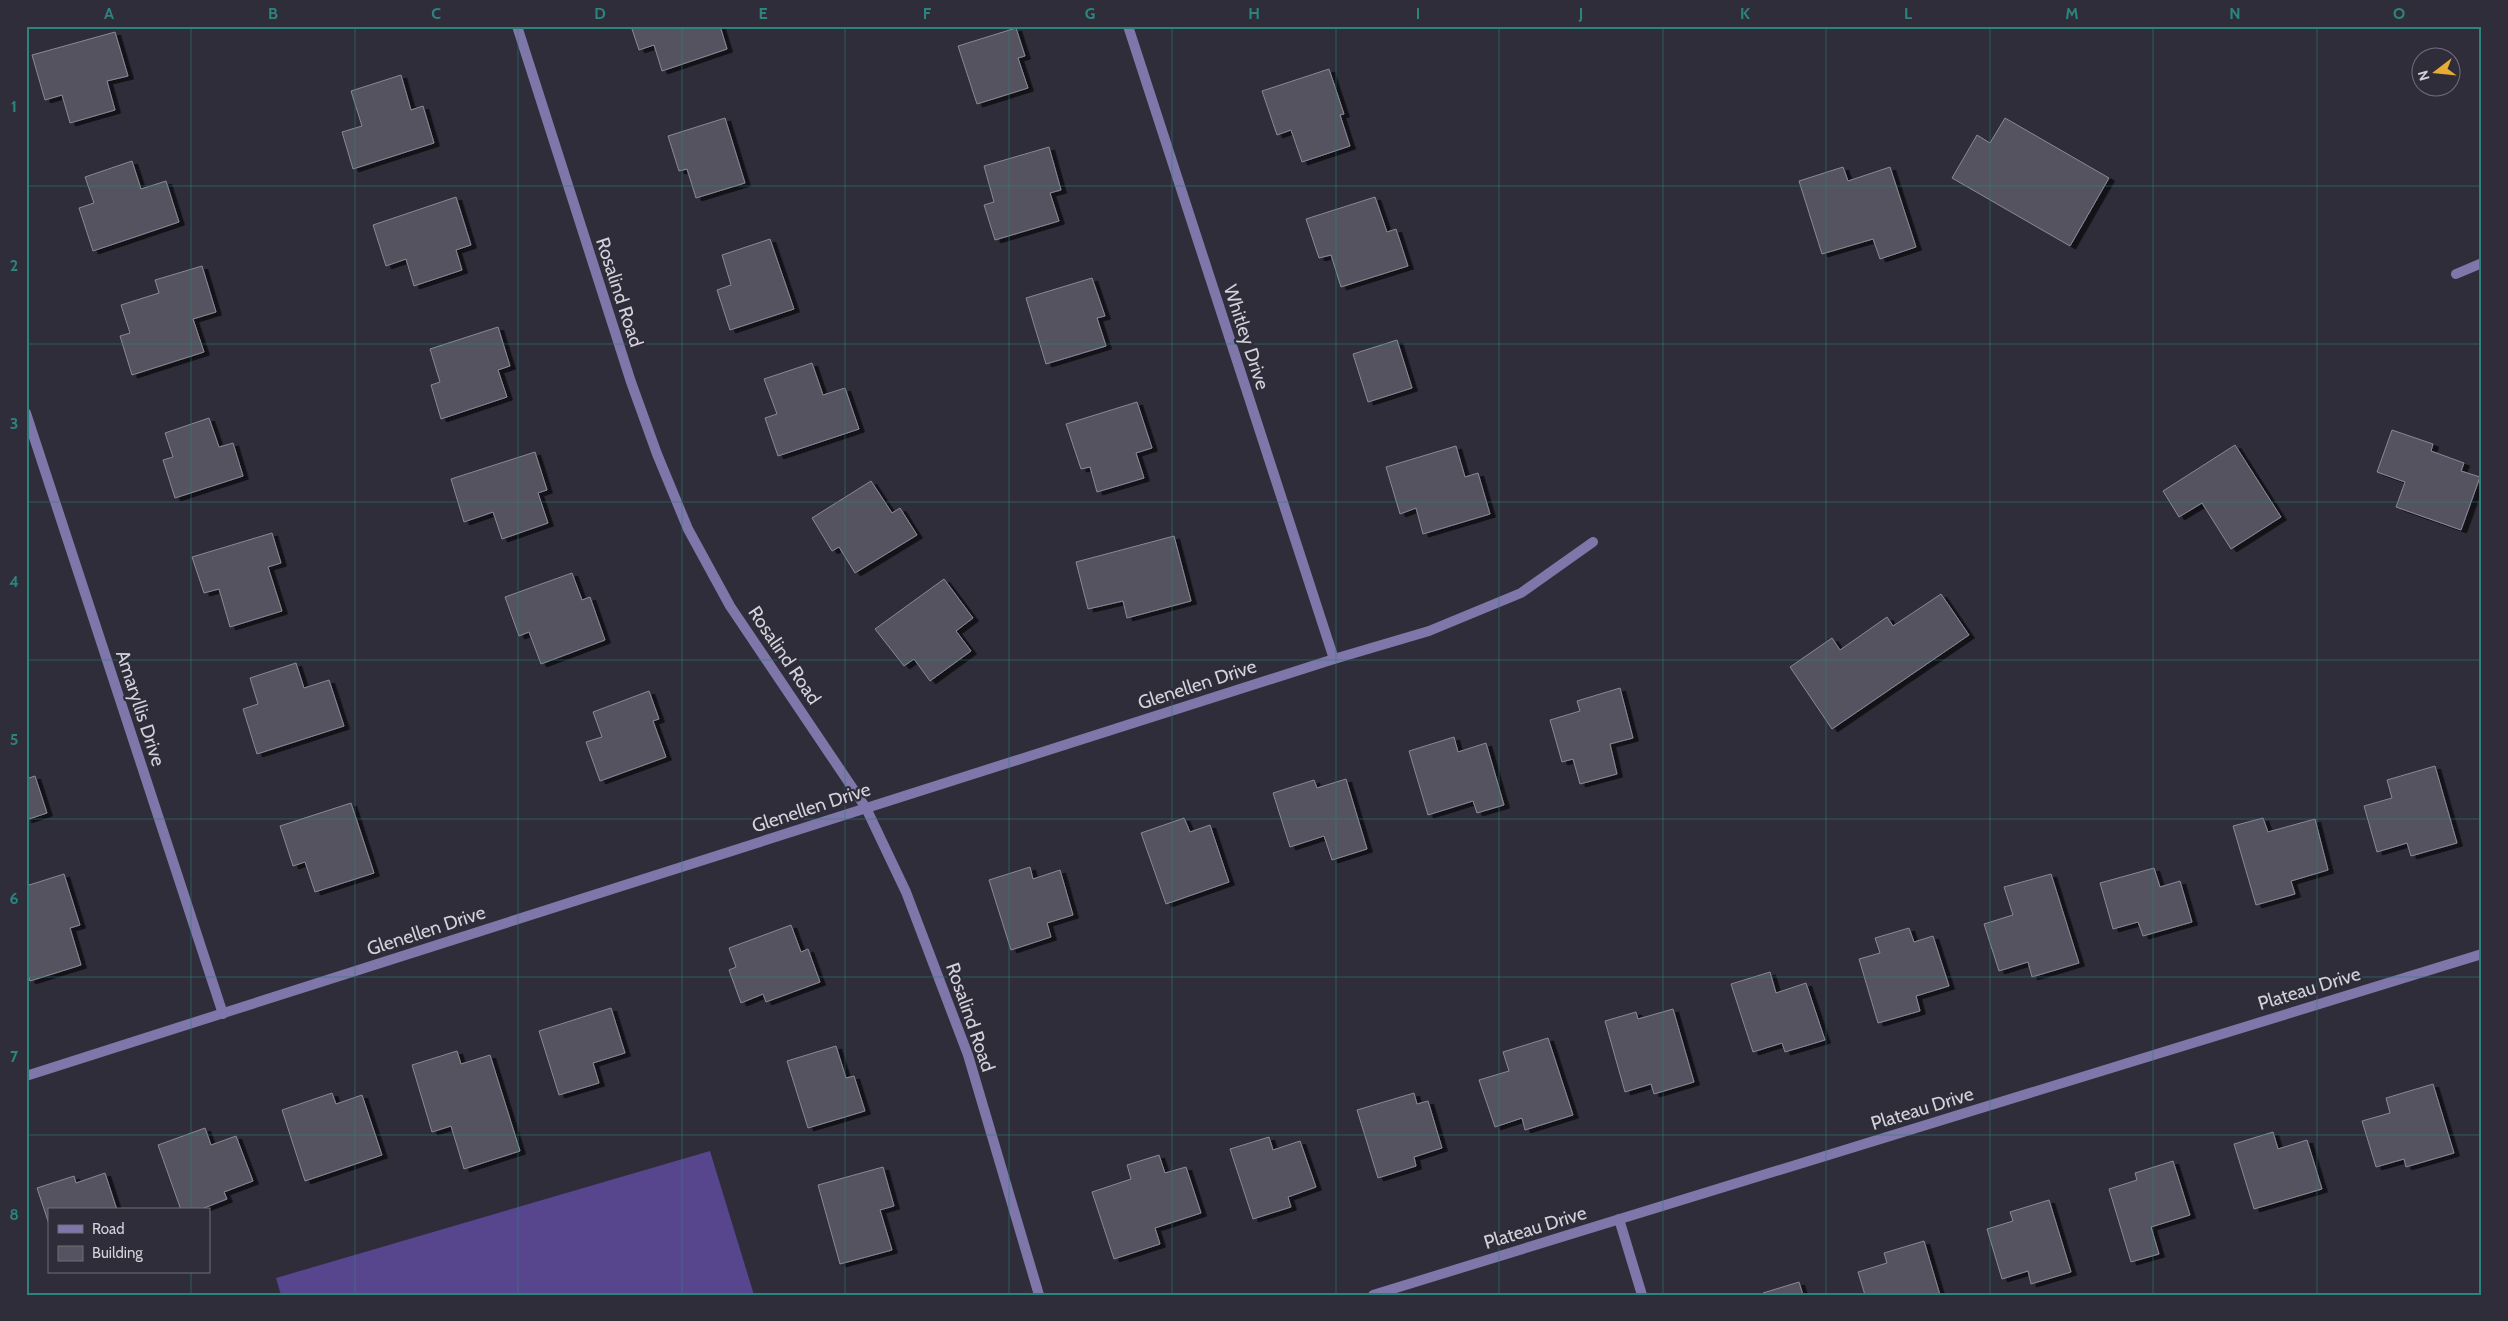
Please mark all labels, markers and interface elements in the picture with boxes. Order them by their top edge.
text: A [104,4,114,23]
text: B [268,4,278,23]
text: C [431,4,441,23]
text: D [594,4,606,23]
text: E [758,4,768,23]
text: F [923,4,932,23]
text: G [1085,4,1095,23]
text: H [1248,4,1260,23]
text: I [1416,4,1420,23]
text: J [1578,4,1583,23]
text: K [1740,4,1750,23]
text: L [1904,4,1912,23]
text: M [2065,4,2079,23]
text: N [2229,4,2241,23]
text: O [2393,4,2405,23]
north arrow [2410,48,2460,98]
text: N [2413,68,2434,83]
text: 1 [11,97,17,116]
street label: Rosalind Road [591,235,648,350]
text: 2 [10,256,18,275]
street label: Whitley Drive [1219,282,1274,393]
text: 3 [10,414,18,433]
text: 4 [9,572,19,591]
street label: Rosalind Road [743,602,826,709]
street label: Amaryllis Drive [111,647,170,769]
street label: Glenellen Drive [1135,654,1260,714]
text: 5 [10,730,18,749]
street label: Glenellen Drive [749,777,874,837]
text: 6 [10,889,19,908]
street label: Glenellen Drive [364,900,489,960]
street label: Rosalind Road [941,960,1000,1075]
street label: Plateau Drive [2255,962,2364,1015]
text: 7 [10,1047,19,1066]
street label: Plateau Drive [1868,1082,1977,1135]
street label: Plateau Drive [1481,1201,1590,1254]
text: 8 [9,1205,19,1224]
legend [48,1208,210,1274]
text: Road [92,1220,125,1238]
text: Building [92,1244,143,1262]

